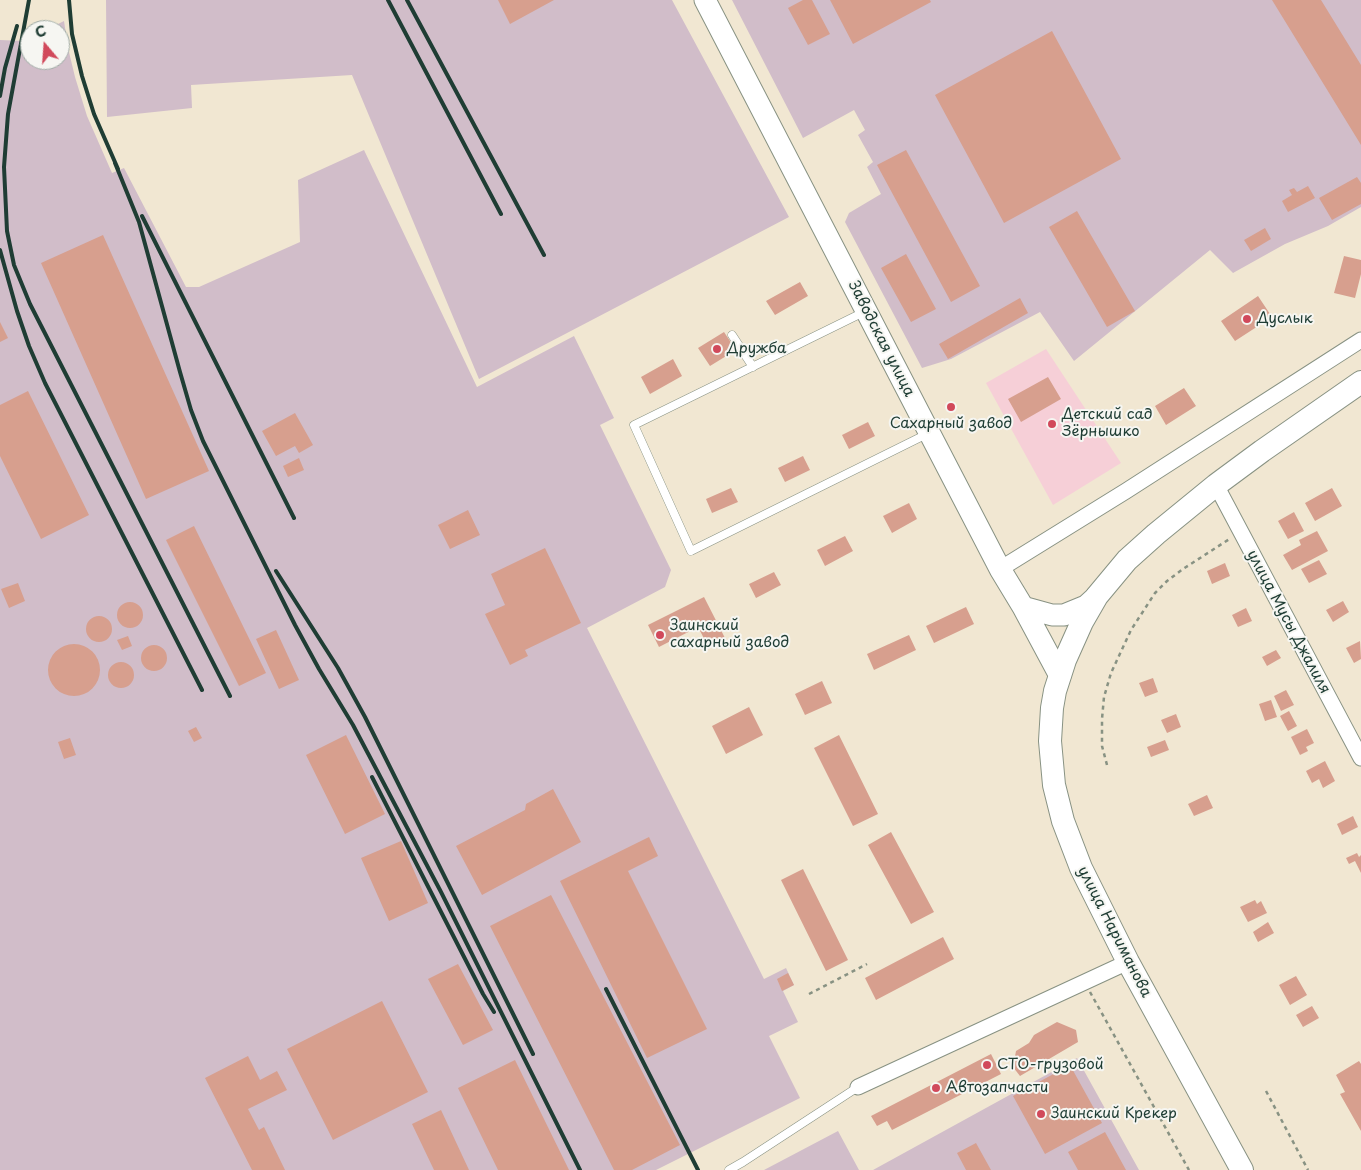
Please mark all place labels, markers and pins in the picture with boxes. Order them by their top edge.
place label: Дуслык [1257,310,1313,328]
marker: Дуслык [1241,313,1253,325]
place label: Дружба [727,340,787,358]
marker: Дружба [711,343,723,355]
marker: Сахарный завод [945,401,957,413]
place label: Детский сад Зёрнышко [1062,406,1153,441]
place label: Сахарный завод [890,415,1012,433]
marker: Детский сад Зёрнышко [1046,418,1058,430]
place label: Заинский сахарный завод [670,617,789,652]
marker: Заинский сахарный завод [654,629,666,641]
place label: СТО-грузовой [997,1056,1104,1074]
marker: СТО-грузовой [981,1059,993,1071]
place label: Автозапчасти [946,1079,1048,1097]
marker: Автозапчасти [930,1082,942,1094]
place label: Заинский Крекер [1051,1105,1177,1123]
marker: Заинский Крекер [1035,1108,1047,1120]

